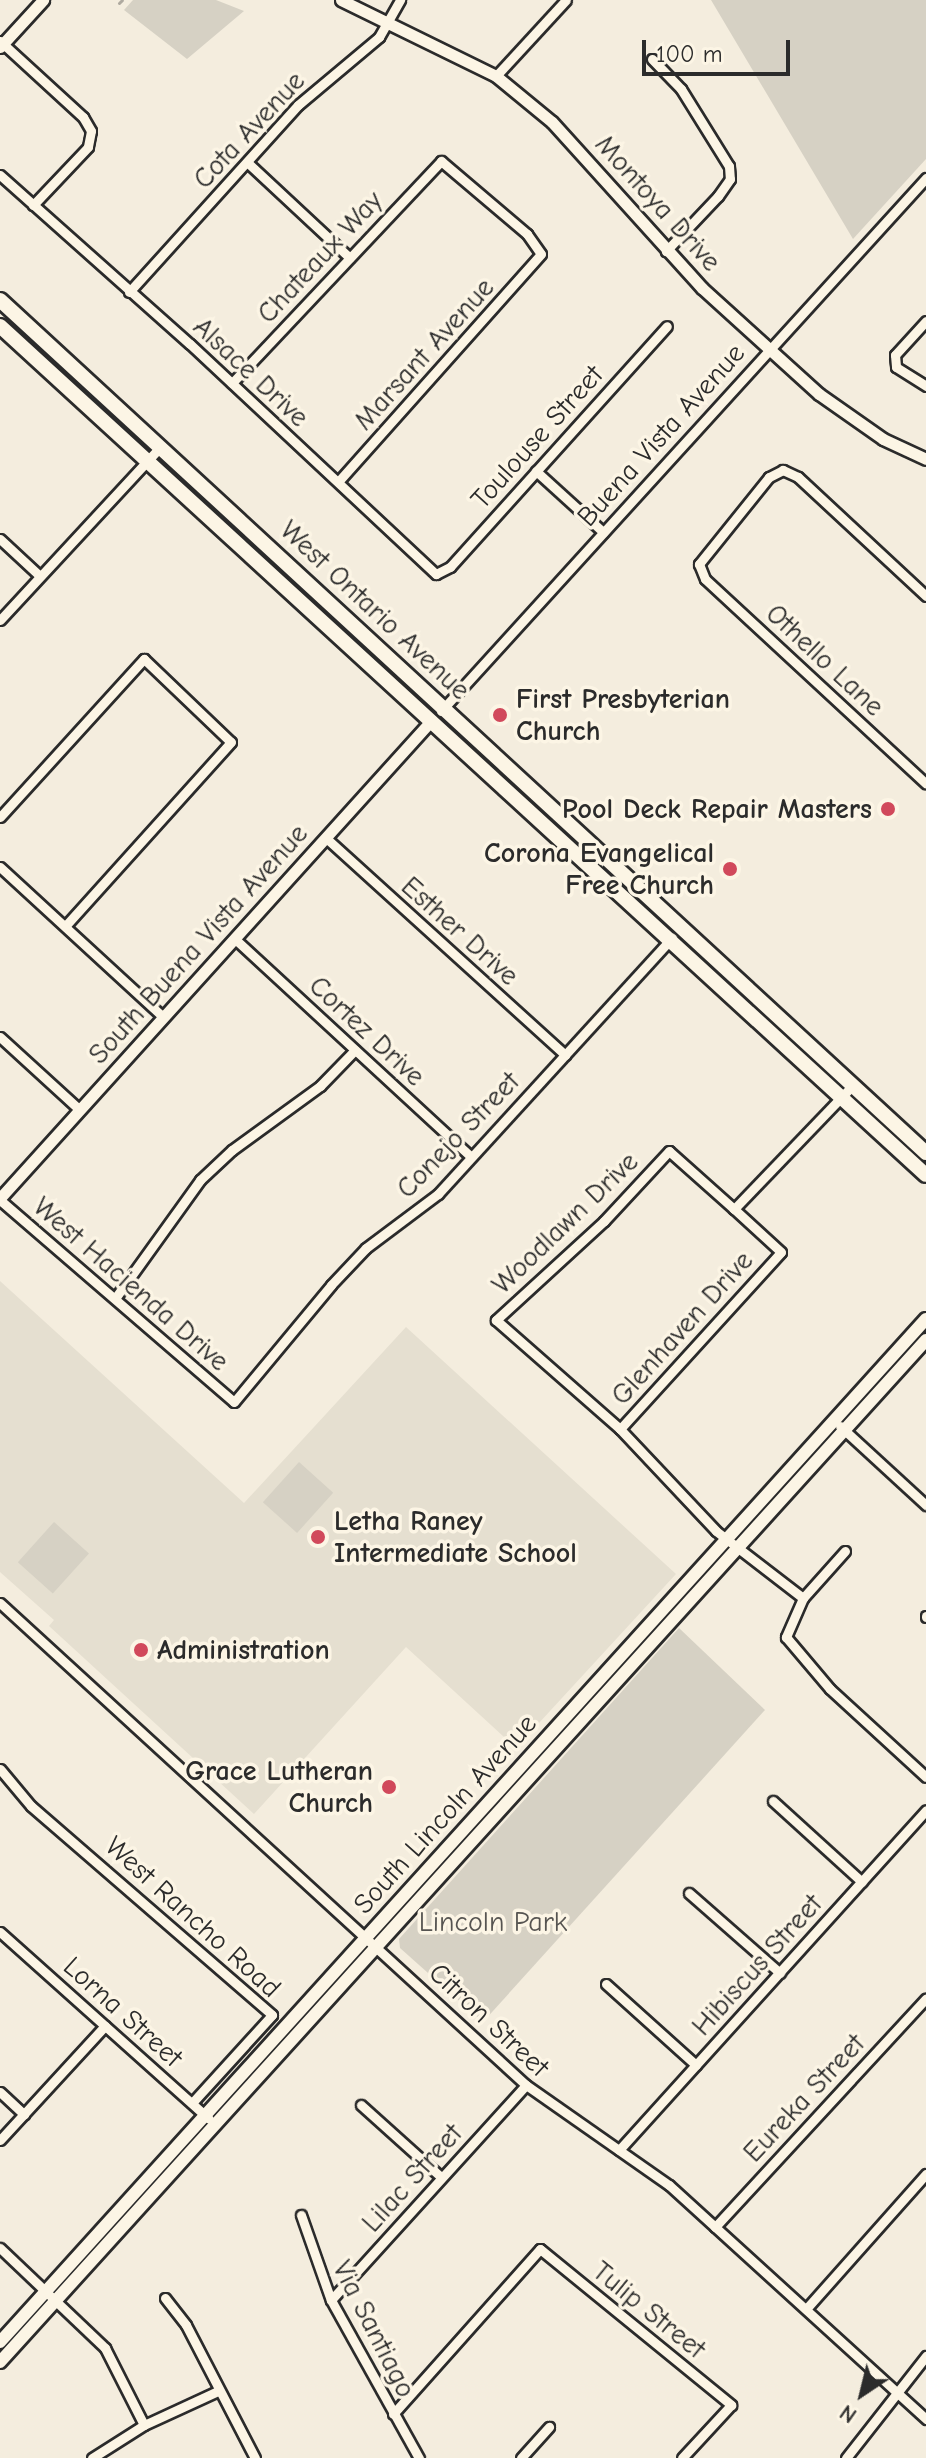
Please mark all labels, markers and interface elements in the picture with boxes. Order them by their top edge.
scale bar [646,24,794,74]
text: 100 m [656,40,723,68]
street label: Cota Avenue [186,64,312,196]
street label: Montoya Drive [588,128,728,278]
street label: Chateaux Way [250,184,390,330]
street label: Marsant Avenue [347,271,501,437]
street label: Alsace Drive [186,310,316,434]
street label: Buena Vista Avenue [570,337,752,533]
street label: Toulouse Street [464,358,610,516]
street label: West Ontario Avenue [273,513,477,707]
street label: Othello Lane [759,597,891,723]
place label: First Presbyterian Church [516,682,730,748]
marker: First Presbyterian Church [491,706,509,724]
place label: Pool Deck Repair Masters [562,792,872,826]
marker: Pool Deck Repair Masters [879,800,897,818]
street label: South Buena Vista Avenue [81,817,315,1071]
place label: Corona Evangelical Free Church [484,836,714,902]
marker: Corona Evangelical Free Church [721,860,739,878]
street label: Esther Drive [394,870,526,992]
street label: Cortez Drive [302,969,432,1093]
street label: Conejo Street [390,1065,526,1205]
street label: Woodlawn Drive [485,1145,645,1301]
street label: West Hacienda Drive [26,1190,236,1378]
street label: Glenhaven Drive [604,1244,760,1412]
place label: Letha Raney Intermediate School [334,1504,577,1570]
marker: Letha Raney Intermediate School [309,1528,327,1546]
place label: Administration [157,1633,330,1667]
marker: Administration [132,1641,150,1659]
street label: South Lincoln Avenue [346,1707,544,1921]
place label: Grace Lutheran Church [185,1754,373,1820]
marker: Grace Lutheran Church [380,1778,398,1796]
street label: West Rancho Road [98,1829,288,2005]
street label: Hibiscus Street [685,1887,829,2043]
park label: Lincoln Park [419,1905,567,1939]
street label: Lorna Street [56,1950,190,2074]
street label: Citron Street [422,1956,556,2084]
street label: Eureka Street [736,2027,872,2169]
street label: Lilac Street [355,2117,469,2239]
street label: Tulip Street [586,2254,712,2366]
street label: Via Santiago [325,2255,423,2403]
north arrow [822,2354,902,2434]
text: N [835,2399,862,2428]

